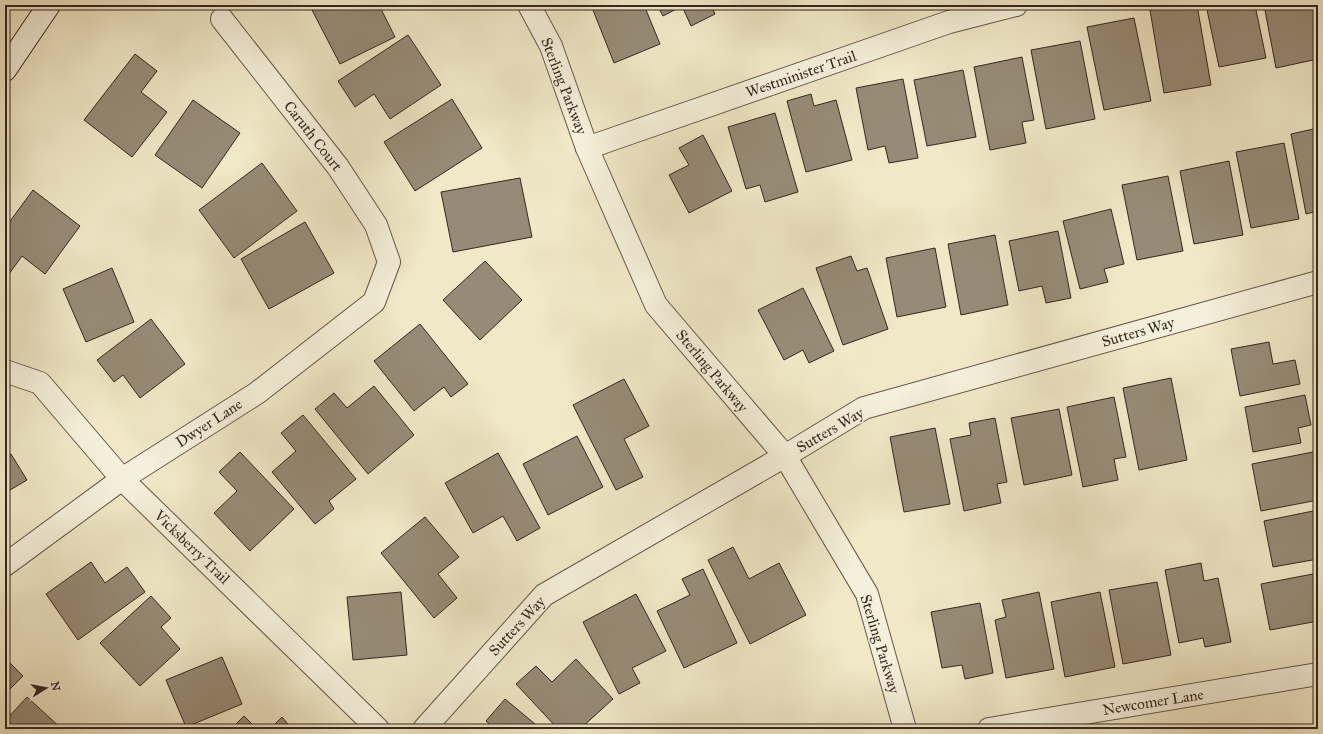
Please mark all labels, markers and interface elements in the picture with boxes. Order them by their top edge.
street label: Sterling Parkway [537,35,591,138]
street label: Westminister Trail [743,46,859,101]
street label: Caruth Court [280,97,346,175]
street label: Sutters Way [1100,313,1177,351]
street label: Sterling Parkway [672,326,752,417]
street label: Dwyer Lane [172,395,246,451]
street label: Sutters Way [793,403,868,456]
street label: Vicksberry Trail [150,506,234,588]
street label: Sutters Way [485,592,550,659]
street label: Sterling Parkway [856,592,904,696]
north arrow [26,668,66,708]
text: N [48,680,63,693]
street label: Newcomer Lane [1101,685,1205,719]

